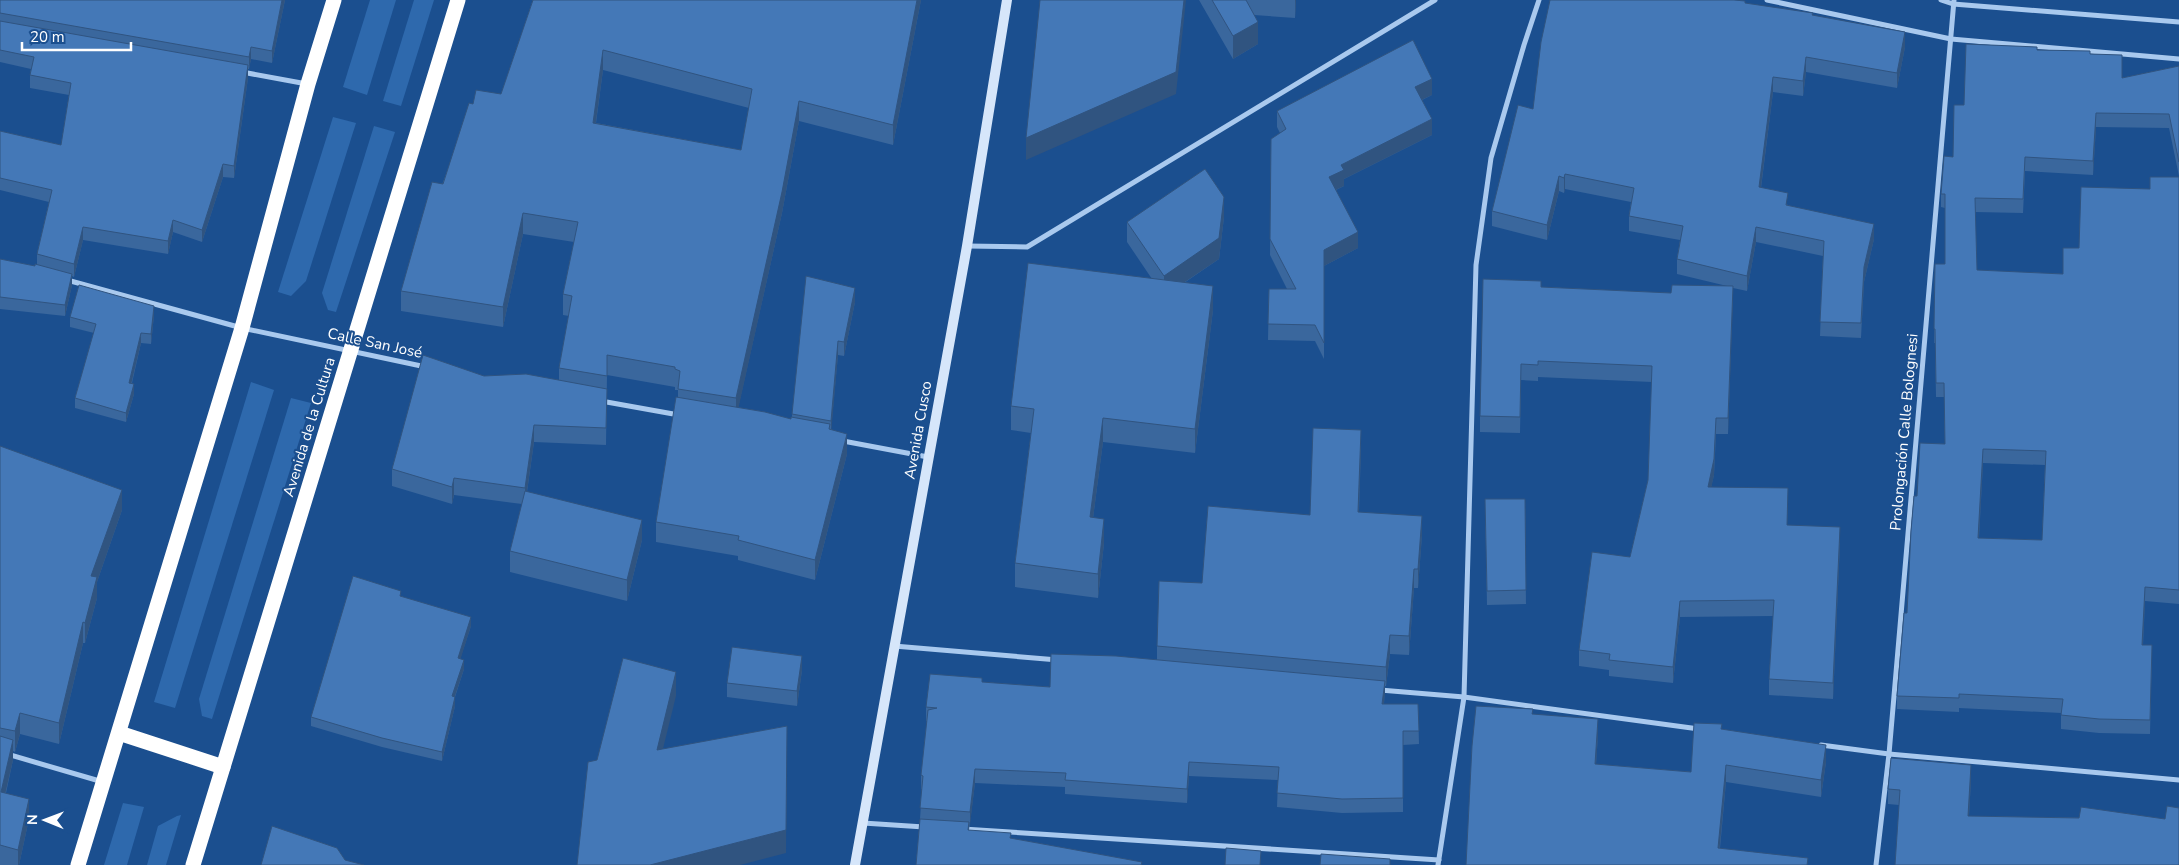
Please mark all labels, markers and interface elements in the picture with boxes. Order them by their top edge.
scale bar [22,20,131,52]
text: 20 m [30,27,65,47]
street label: Calle San José [326,323,424,363]
street label: Prolongación Calle Bolognesi [1885,333,1923,531]
street label: Avenida de la Cultura [278,355,340,499]
street label: Avenida Cusco [900,379,936,481]
north arrow [20,795,70,845]
text: N [23,814,42,825]

